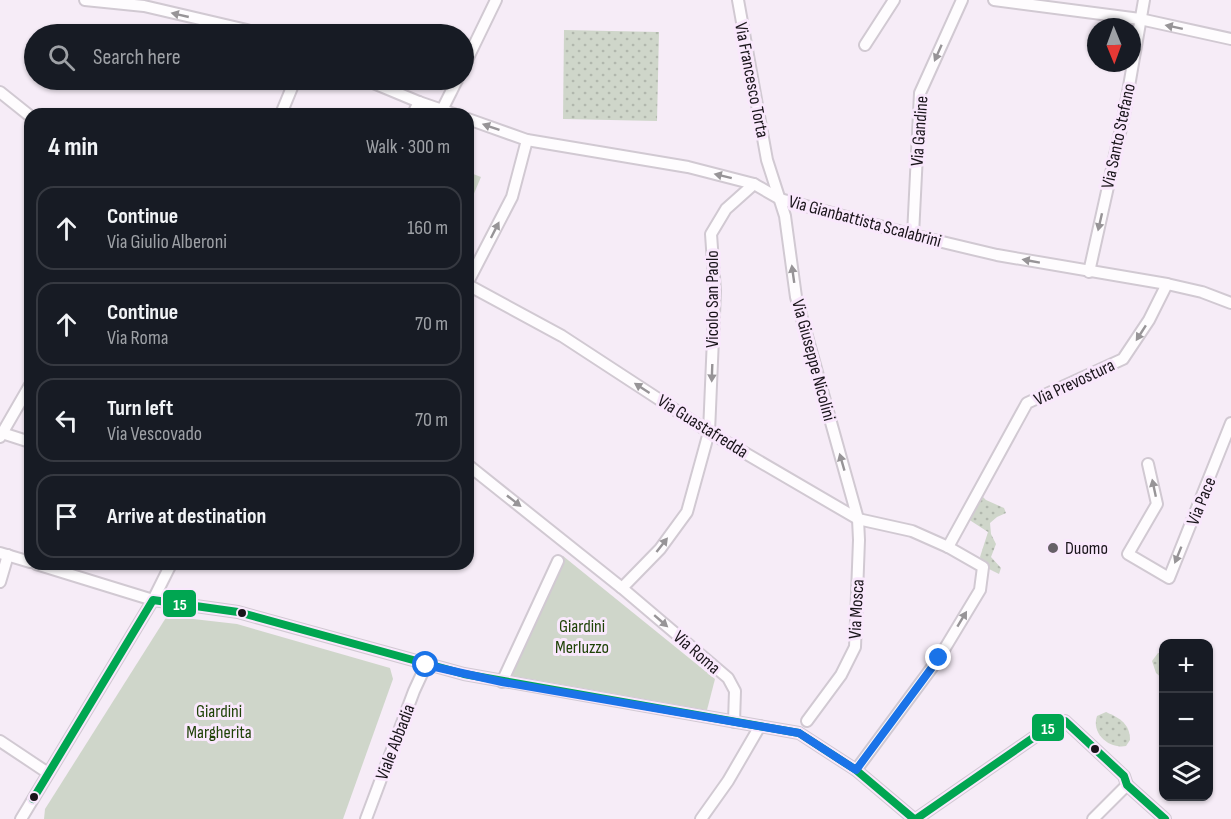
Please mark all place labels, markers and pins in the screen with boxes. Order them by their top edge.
place label: Duomo [1065,538,1108,559]
marker: Duomo [1046,541,1060,555]
unlabelled marker [236,607,248,619]
unlabelled marker [1089,743,1101,755]
unlabelled marker [28,791,40,803]

